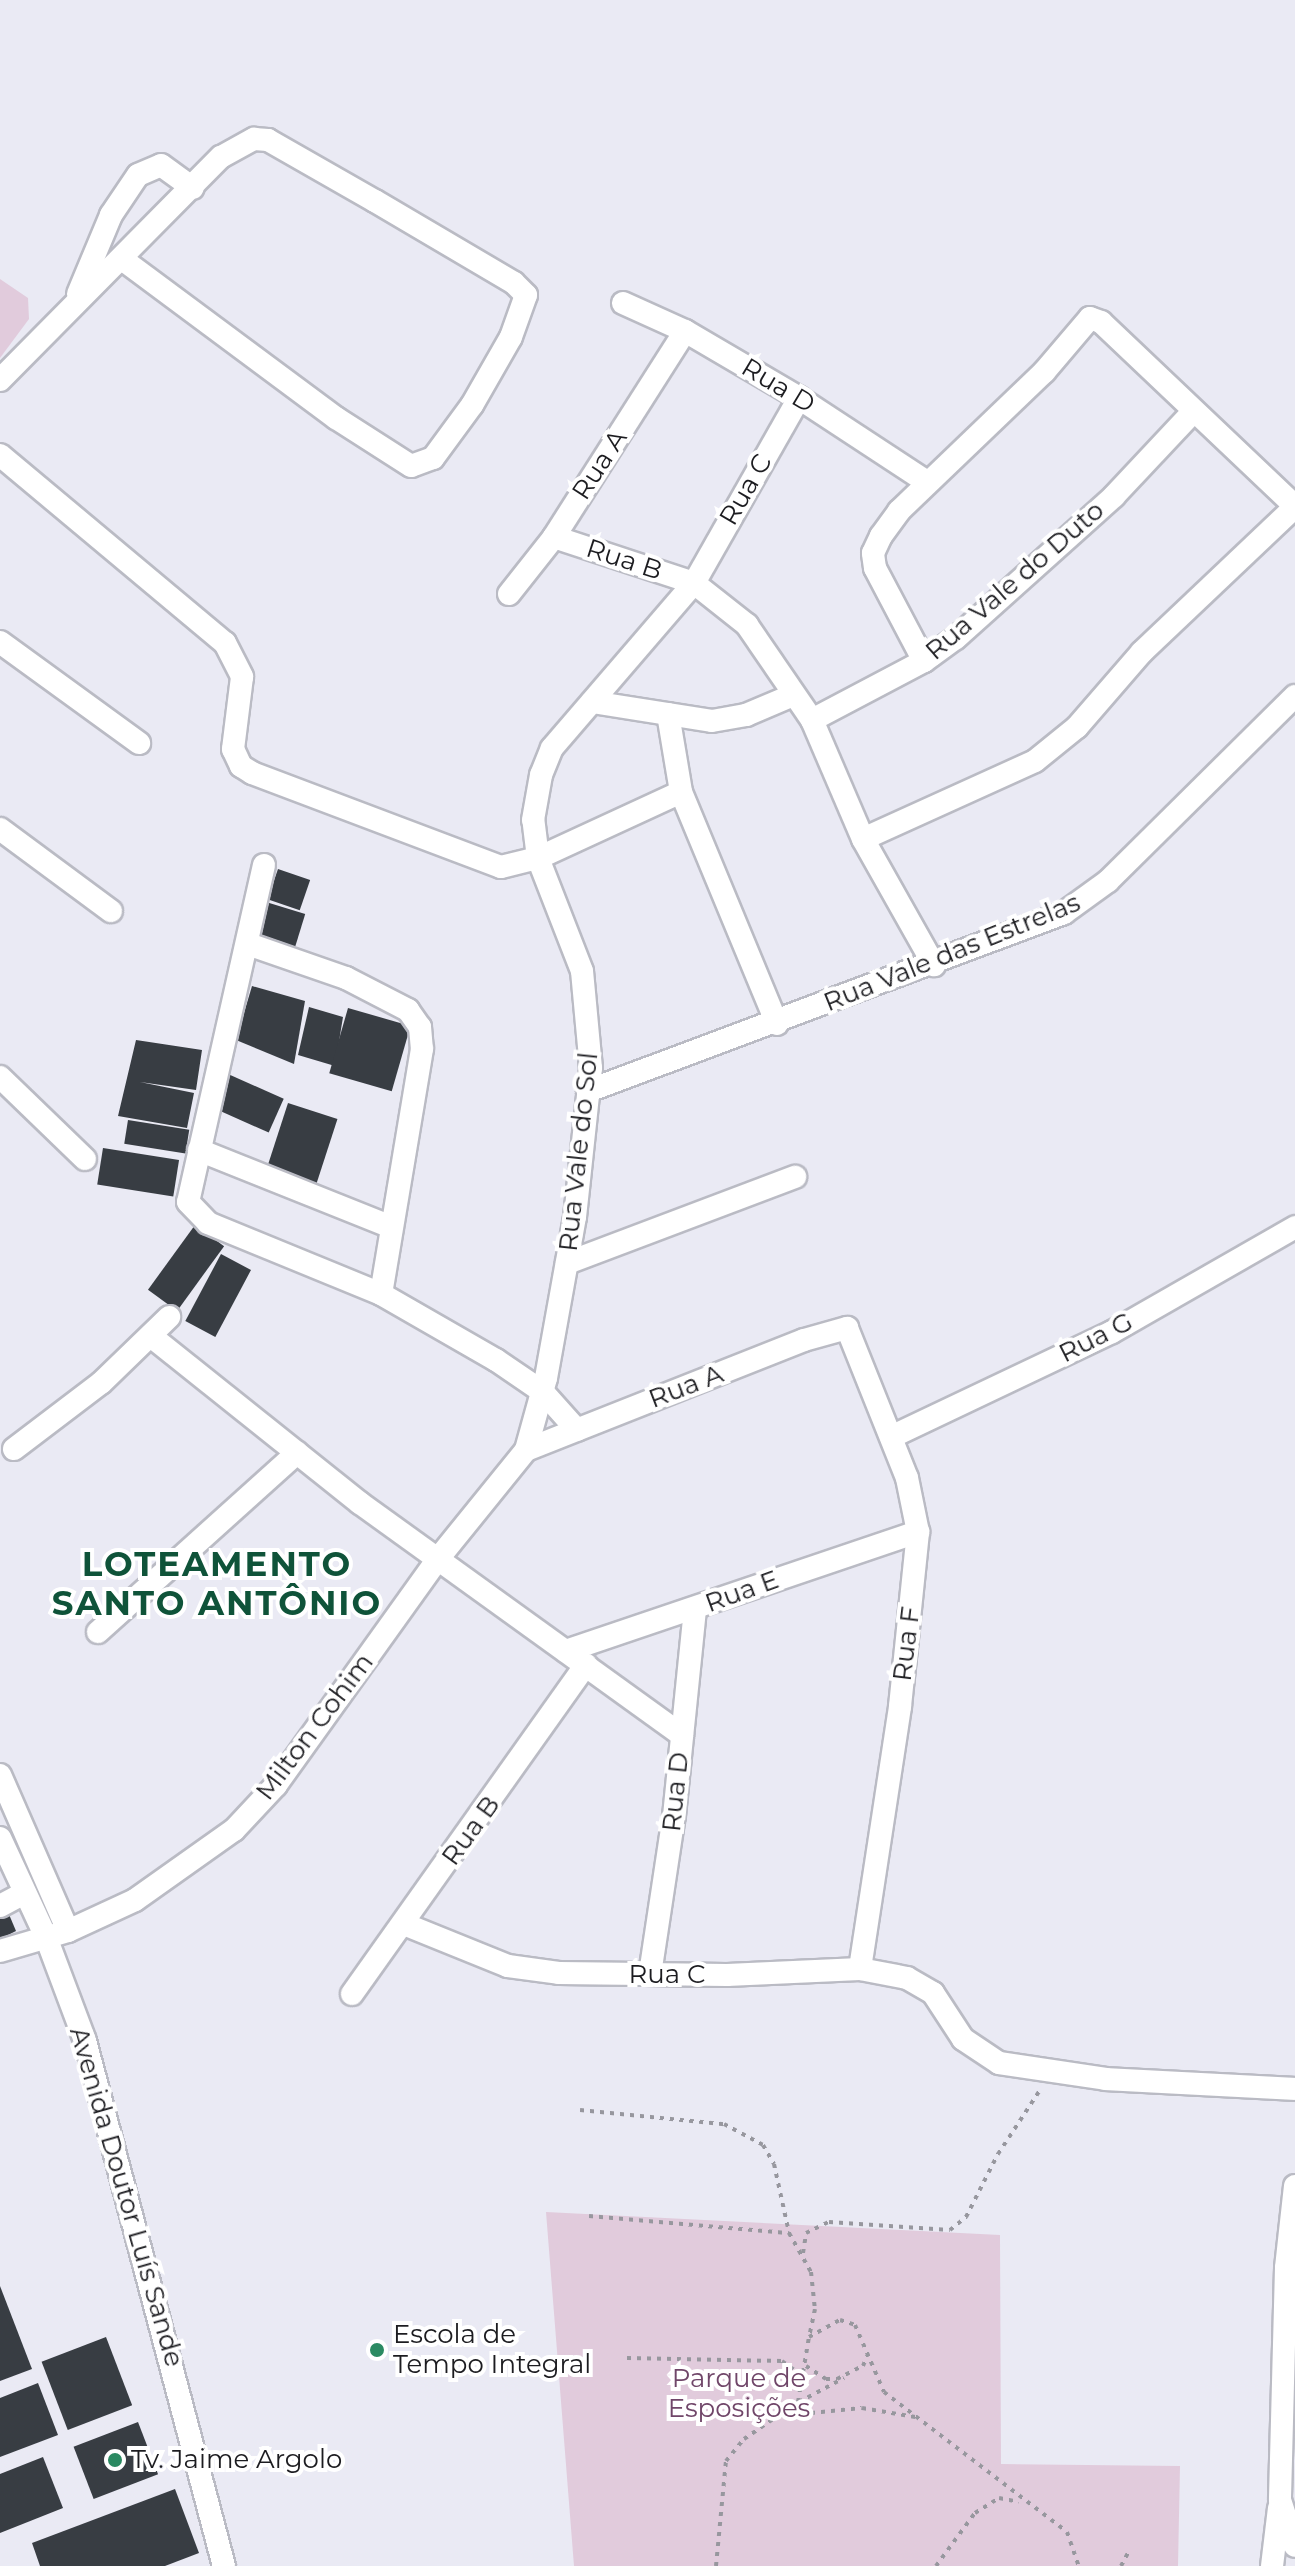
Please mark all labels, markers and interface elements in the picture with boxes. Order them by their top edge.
street label: Rua D [736,352,820,420]
street label: Rua A [566,424,634,506]
street label: Rua C [713,449,779,531]
street label: Rua Vale do Duto [919,495,1111,667]
street label: Rua B [582,533,666,587]
street label: Rua Vale das Estrelas [819,887,1085,1019]
street label: Rua Vale do Sol [553,1051,605,1253]
street label: Rua G [1054,1306,1138,1370]
street label: Rua A [644,1359,728,1415]
district label: LOTEAMENTO SANTO ANTÔNIO [52,1544,382,1624]
street label: Rua E [701,1564,783,1620]
street label: Rua F [887,1605,927,1683]
street label: Milton Cohim [250,1647,380,1807]
street label: Rua D [656,1751,696,1833]
street label: Rua B [435,1790,507,1872]
street label: Rua C [629,1959,705,1991]
street label: Avenida Doutor Luís Sande [63,2024,189,2370]
place label: Escola de Tempo Integral [393,2319,591,2380]
marker: Escola de Tempo Integral [368,2341,386,2359]
park label: Parque de Esposições [668,2363,810,2424]
place label: Tv. Jaime Argolo [131,2444,342,2476]
marker: Tv. Jaime Argolo [106,2451,124,2469]

